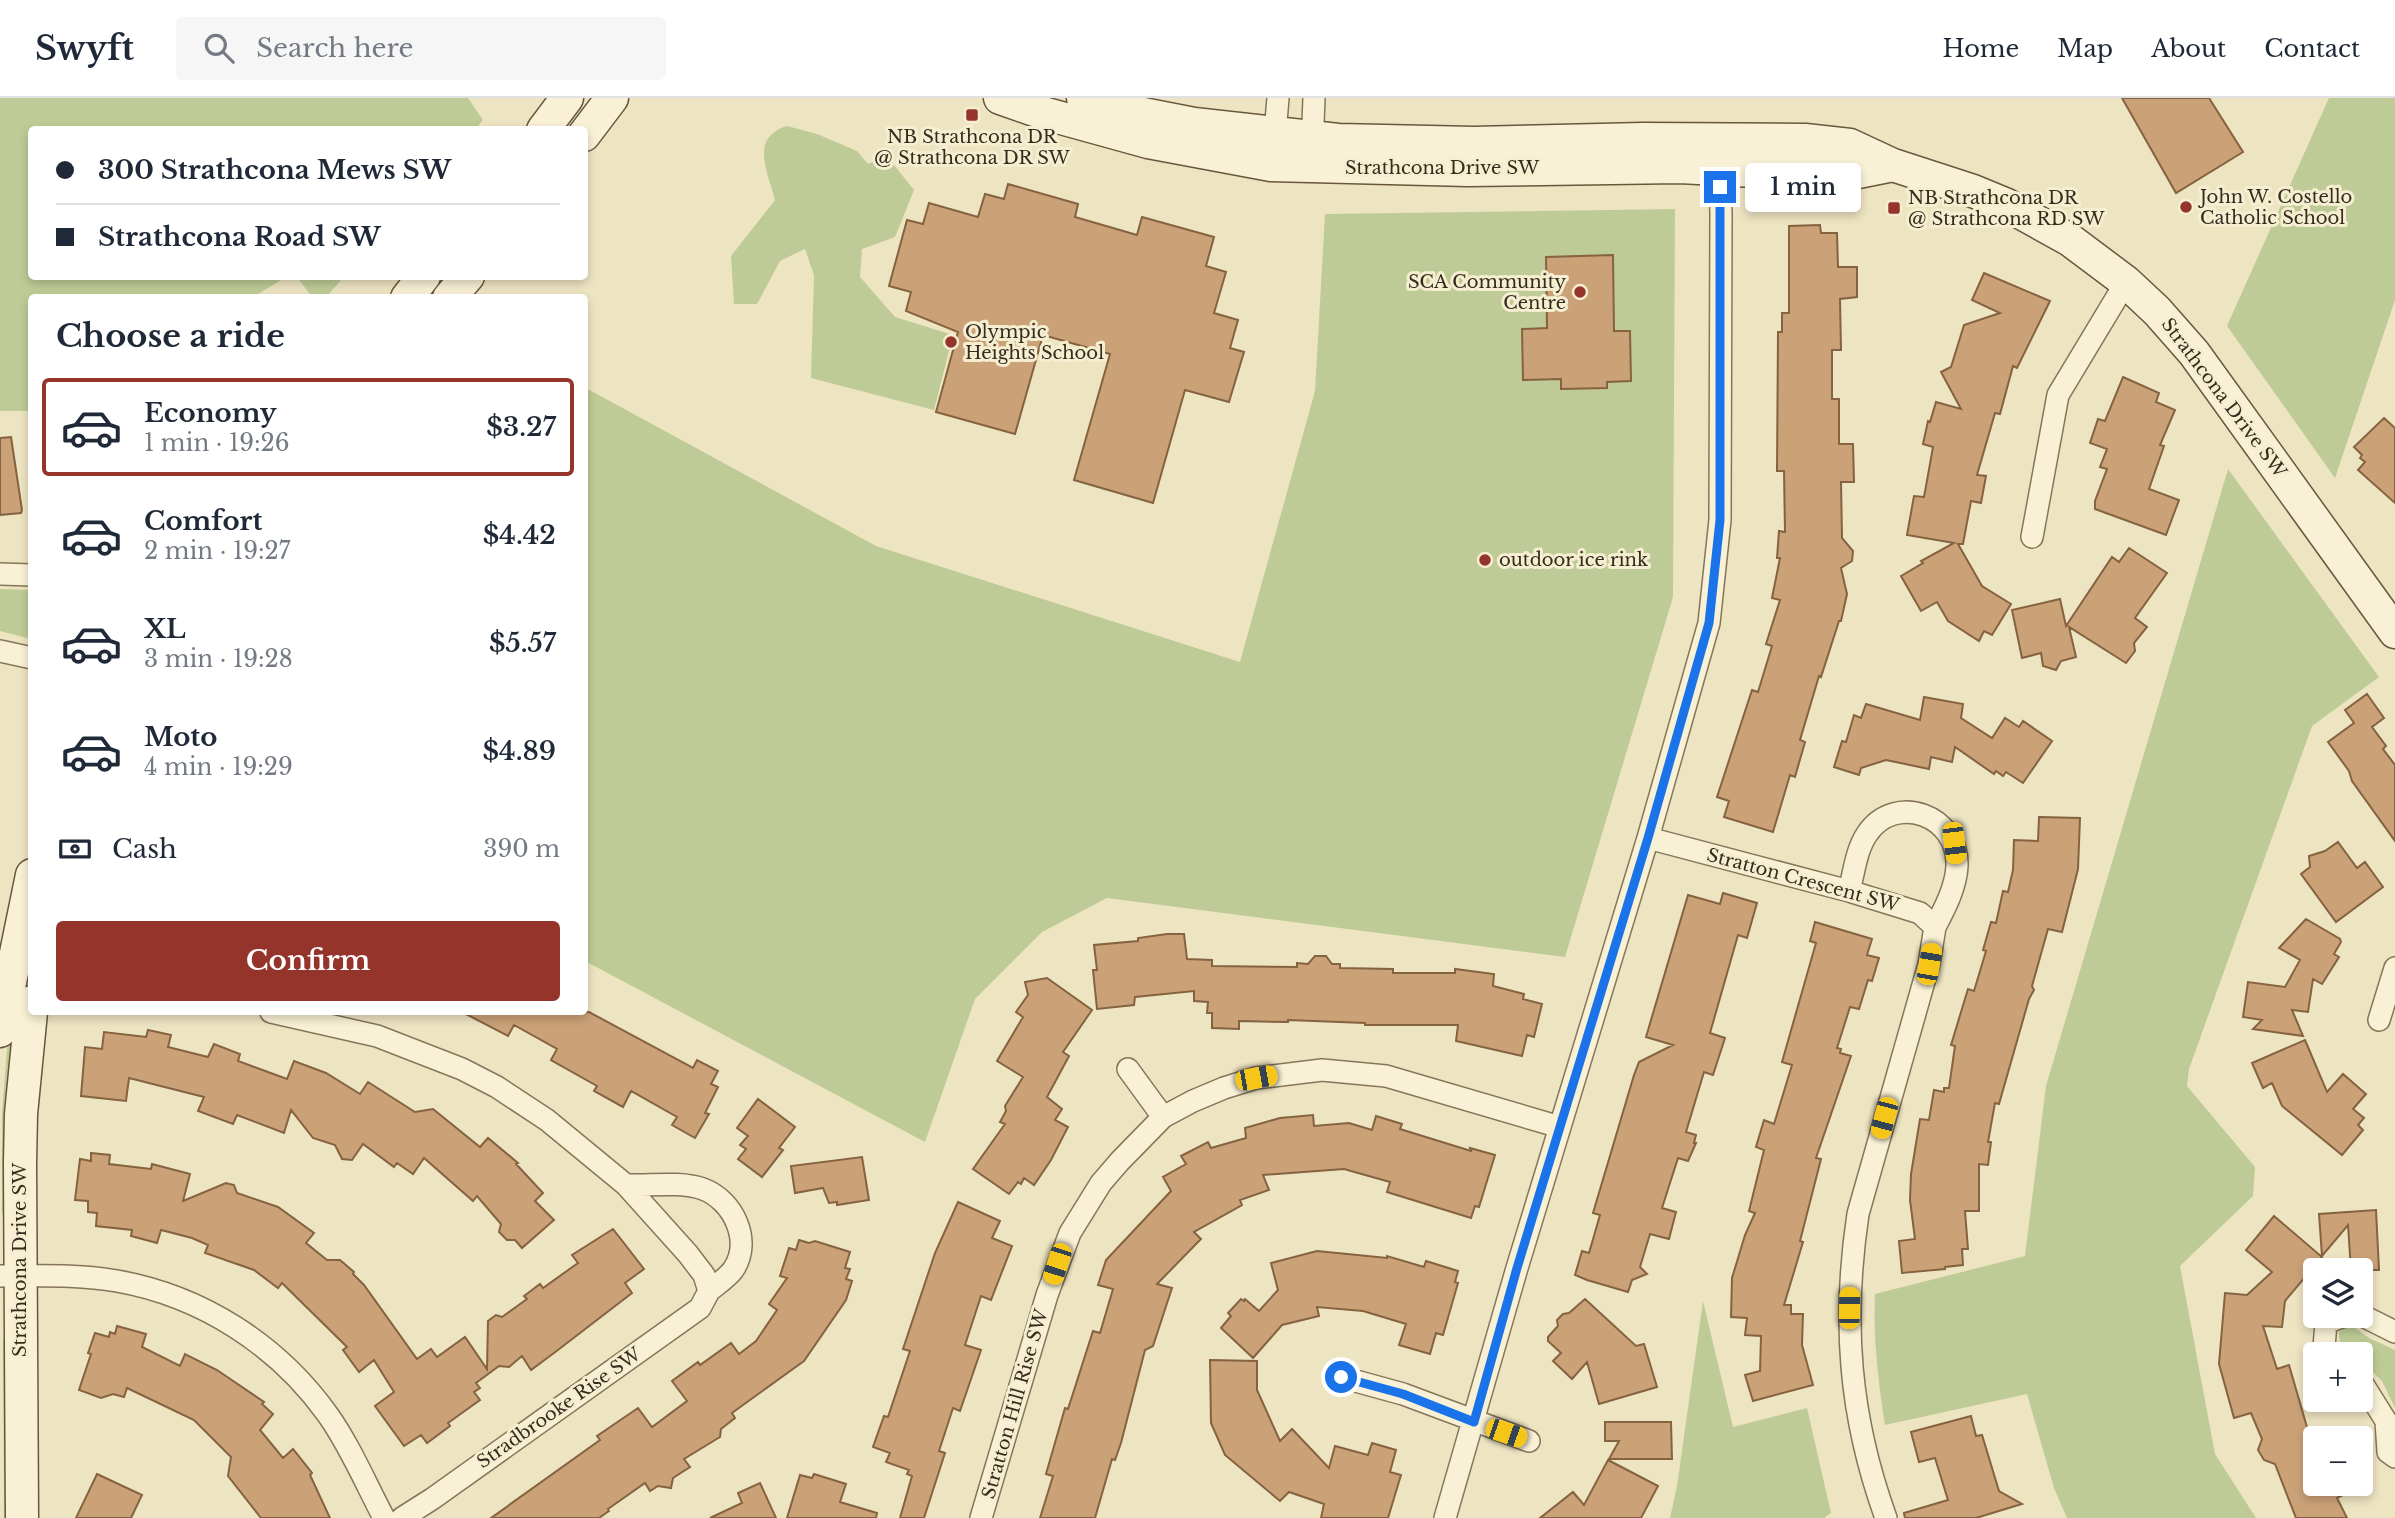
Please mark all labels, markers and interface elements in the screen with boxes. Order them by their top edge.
search box [176,17,666,80]
text: Swyft [35,28,134,69]
icon: search [200,29,238,67]
text: Search here [256,32,414,64]
text: Home [1943,34,2019,63]
text: Map [2057,34,2113,63]
text: About [2151,34,2226,63]
text: Contact [2264,34,2360,63]
marker: NB Strathcona DR @ Strathcona DR SW [964,107,980,123]
place label: NB Strathcona DR @ Strathcona DR SW [874,126,1071,169]
text: 300 Strathcona Mews SW [98,154,452,186]
street label: Strathcona Drive SW [1345,157,1540,179]
callout: 1 min [1744,162,1860,212]
route end [1704,171,1736,203]
text: 1 min [1770,173,1836,201]
place label: John W. Costello Catholic School [2198,186,2352,229]
place label: NB Strathcona DR @ Strathcona RD SW [1908,187,2105,230]
marker: John W. Costello Catholic School [2178,199,2194,215]
marker: NB Strathcona DR @ Strathcona RD SW [1886,200,1902,216]
text: Strathcona Road SW [98,221,381,253]
place label: SCA Community Centre [1408,271,1566,314]
marker: SCA Community Centre [1572,284,1588,300]
street label: Strathcona Drive SW [2157,314,2292,483]
text: Choose a ride [56,316,285,356]
place label: Olympic Heights School [965,321,1104,364]
marker: Olympic Heights School [943,334,959,350]
icon: car [60,396,123,459]
text: Economy [144,397,277,429]
text: $3.27 [486,411,556,443]
text: 1 min · 19:26 [144,429,290,457]
icon: car [60,504,123,567]
text: Comfort [144,505,262,537]
text: $4.42 [483,519,556,551]
text: 2 min · 19:27 [144,537,290,565]
place label: outdoor ice rink [1499,549,1648,571]
marker: outdoor ice rink [1477,552,1493,568]
icon: car [60,612,123,675]
text: XL [144,613,186,645]
text: $5.57 [489,627,556,659]
text: 3 min · 19:28 [144,645,293,673]
icon: car [60,720,123,783]
text: Moto [144,721,217,753]
text: $4.89 [482,735,556,767]
text: 4 min · 19:29 [144,753,293,781]
car [1942,821,1967,865]
icon: cash [56,830,94,868]
text: Cash [112,833,177,865]
text: 390 m [483,835,560,863]
street label: Stratton Crescent SW [1704,844,1902,916]
button: Confirm [56,921,560,1001]
car [1916,941,1943,987]
car [1234,1064,1279,1092]
car [1869,1095,1900,1141]
street label: Strathcona Drive SW [9,1162,31,1357]
car [1041,1241,1074,1287]
map controls [2303,1258,2373,1496]
button: layers [2303,1258,2373,1328]
car [1839,1287,1860,1329]
street label: Stratton Hill Rise SW [977,1306,1053,1501]
button: + [2303,1342,2373,1412]
street label: Stradbrooke Rise SW [473,1343,646,1473]
route start [1325,1361,1357,1393]
car [1483,1416,1530,1450]
button: − [2303,1426,2373,1496]

